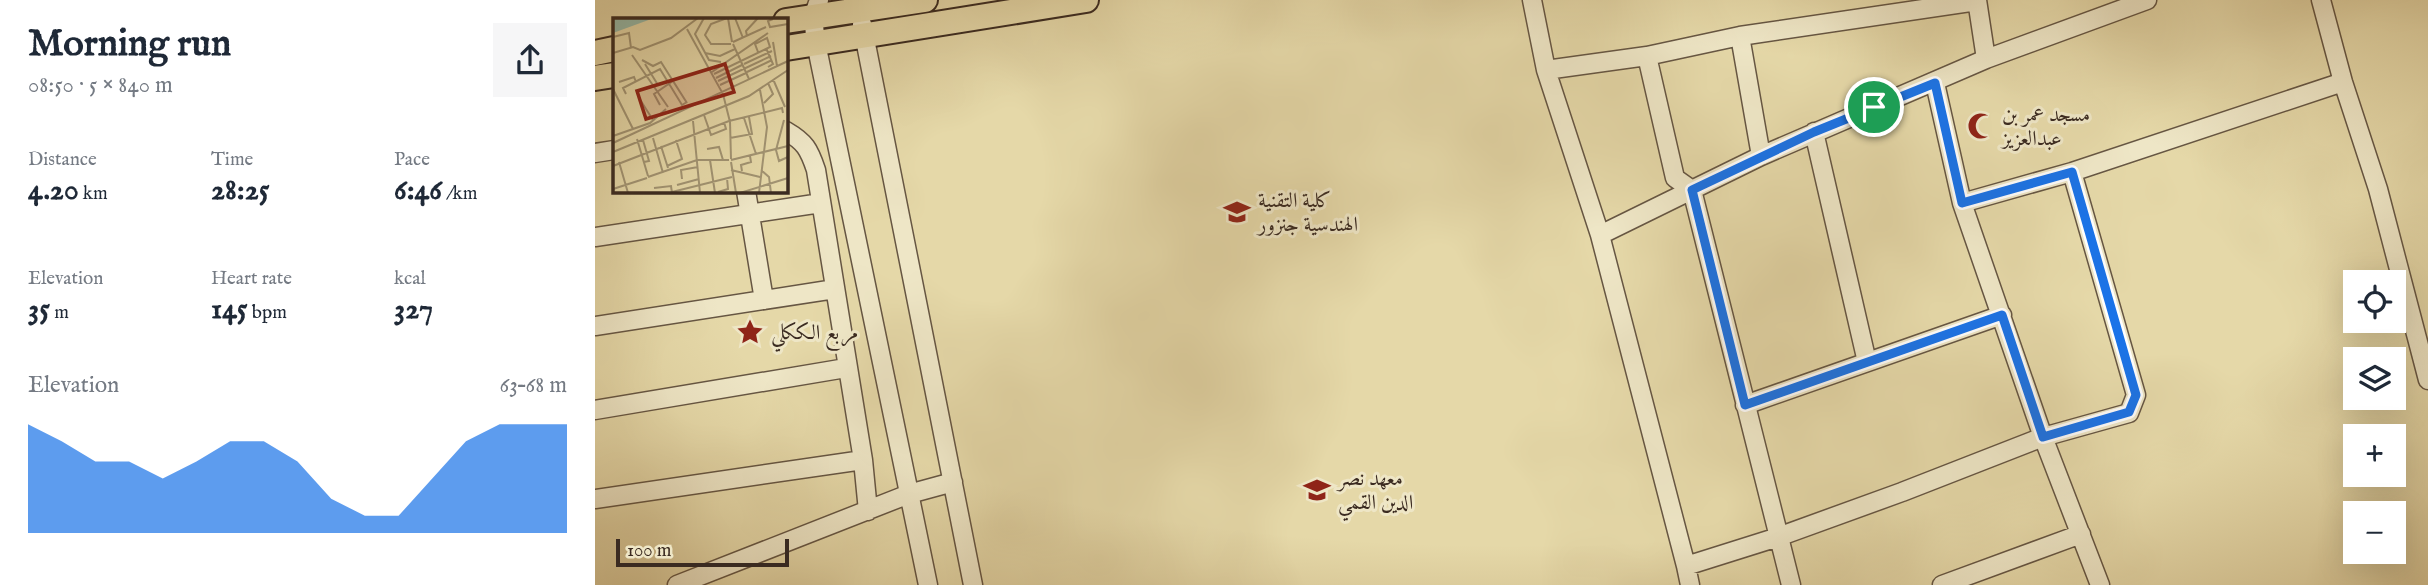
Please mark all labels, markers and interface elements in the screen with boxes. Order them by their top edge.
inset map [613,18,787,192]
text: Morning run [28,21,231,69]
button: share [493,23,567,97]
text: 08:50 · 5 × 840 m [28,71,173,100]
pin [1844,77,1904,137]
icon: arrive [1855,88,1893,126]
place label: مسجد عمر بن عبدالعزيز [2000,102,2090,153]
mosque icon: مسجد عمر بن عبدالعزيز [1966,111,1996,141]
text: Distance [28,148,97,172]
text: Time [211,148,253,172]
text: Pace [394,148,430,172]
text: 4.20 [28,172,79,210]
text: 28:25 [211,172,270,210]
text: 6:46 [394,172,442,210]
text: km [79,182,108,206]
text: /km [442,182,477,206]
place label: كلية التقنية الهندسية جنزور [1256,188,1358,239]
school or university icon: كلية التقنية الهندسية جنزور [1222,197,1252,227]
text: Elevation [28,267,103,291]
text: Heart rate [211,267,292,291]
text: kcal [394,267,426,291]
map controls [2343,270,2406,564]
button: locate [2343,270,2406,333]
text: 35 [28,291,50,329]
text: 145 [211,291,248,329]
text: 327 [394,291,433,329]
text: m [50,301,69,325]
text: bpm [248,301,287,325]
place icon: مربع الككلي [735,317,765,347]
place label: مربع الككلي [771,320,858,352]
button: layers [2343,347,2406,410]
text: Elevation [28,371,119,400]
text: 63–68 m [500,371,567,400]
button: + [2343,424,2406,487]
place label: معهد نصر الدين القمي [1336,466,1413,522]
school or university icon: معهد نصر الدين القمي [1302,475,1332,505]
button: − [2343,501,2406,564]
scale bar [616,536,789,568]
text: 100 m [627,539,671,563]

